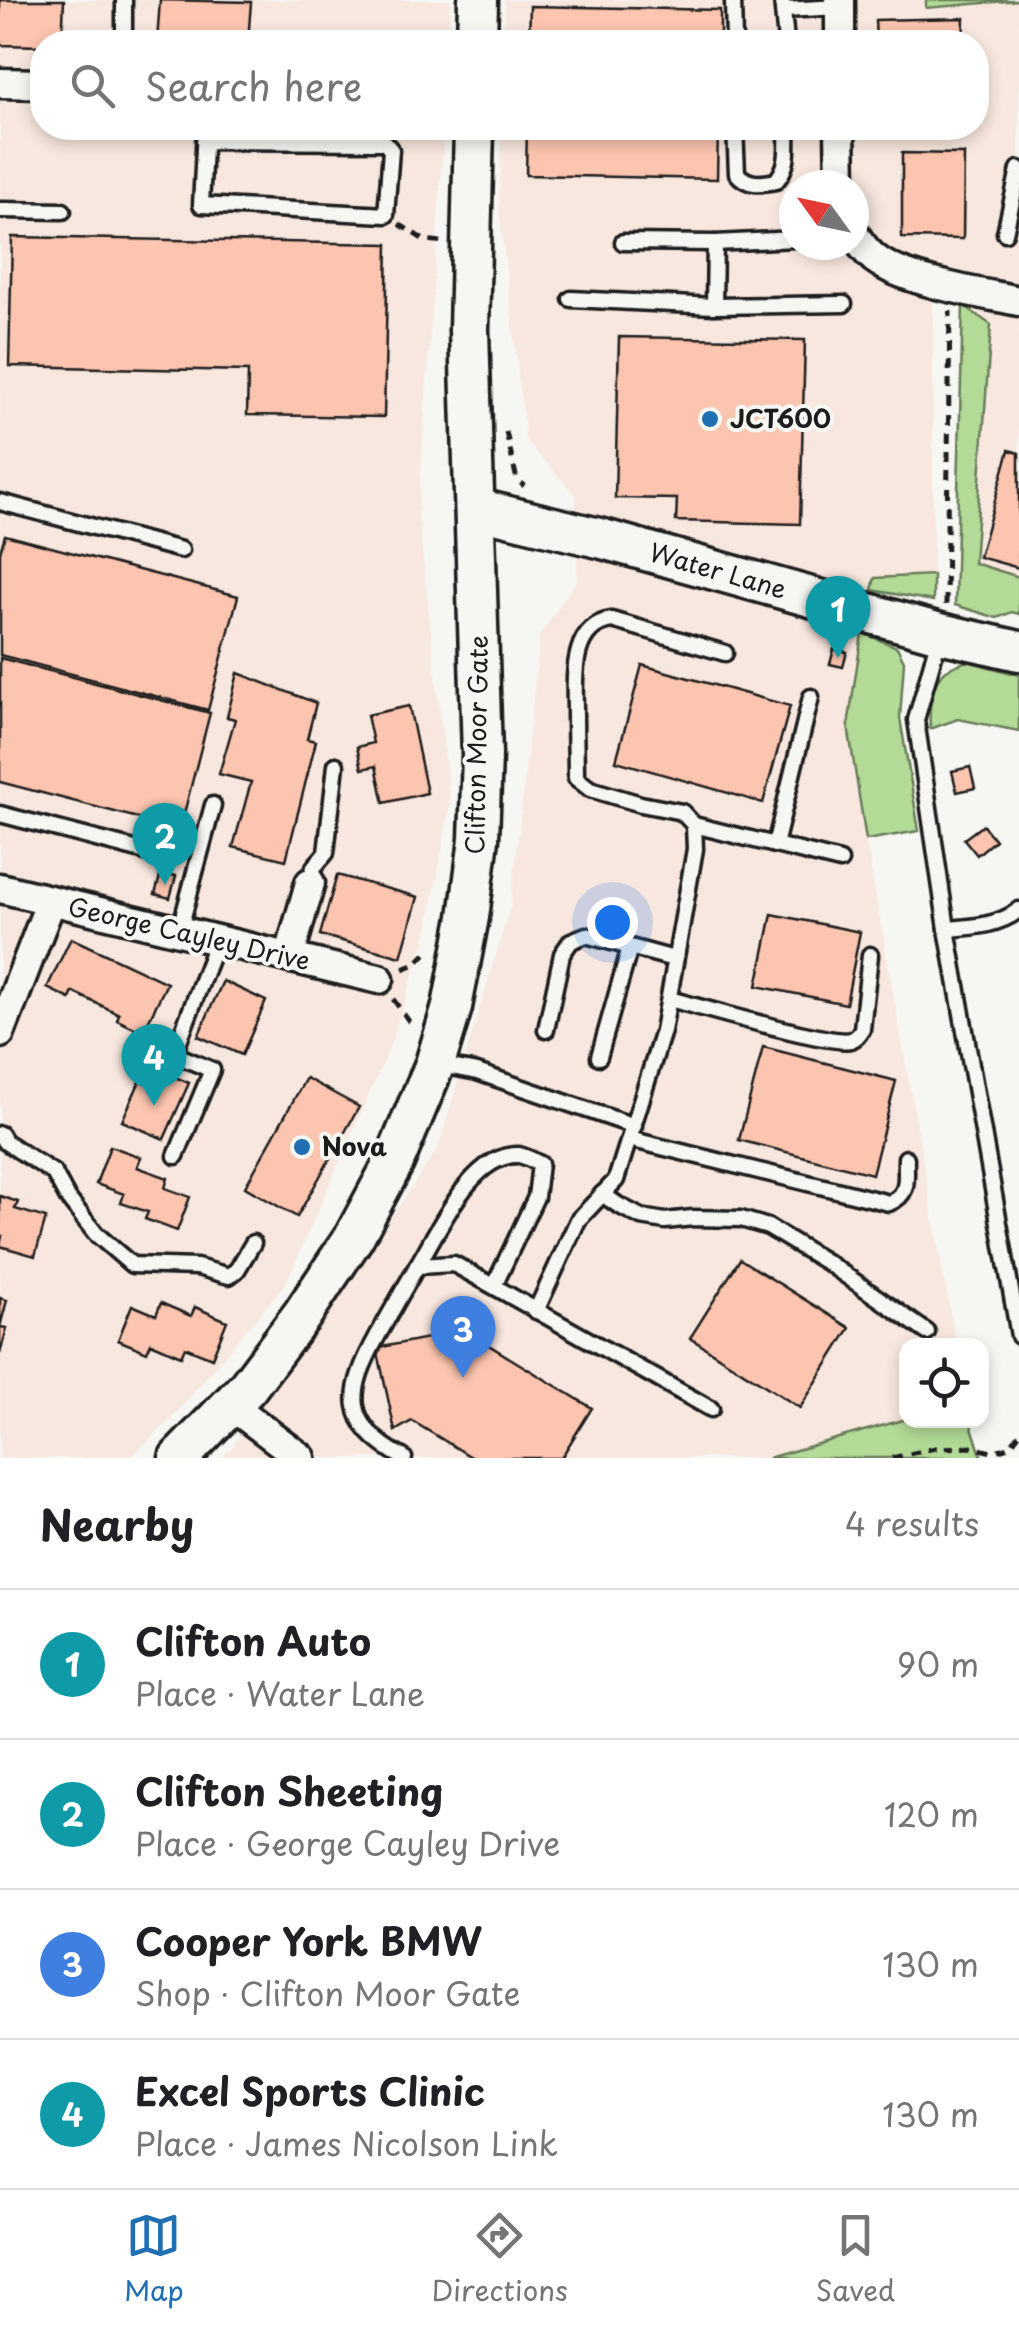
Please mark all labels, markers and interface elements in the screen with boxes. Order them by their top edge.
search box [30,30,989,140]
text: Search here [145,57,362,114]
icon: search [65,58,120,113]
north arrow [779,170,869,260]
place label: JCT600 [730,399,831,437]
marker: JCT600 [699,408,721,430]
street label: Water Lane [645,532,791,608]
pin: 1 [806,576,870,658]
street label: Clifton Moor Gate [455,635,497,855]
pin: 2 [132,802,198,885]
street label: George Cayley Drive [64,887,314,979]
your location [587,897,638,948]
pin: 4 [122,1024,186,1106]
place label: Nova [322,1127,387,1165]
marker: Nova [291,1136,313,1158]
pin: 3 [430,1296,496,1378]
map controls [899,1338,989,1428]
button: locate [899,1338,989,1428]
text: Nearby [40,1492,194,1555]
text: 4 results [845,1499,979,1547]
text: Clifton Auto [135,1612,371,1669]
text: 1 [65,1640,80,1688]
text: 90 m [897,1640,979,1688]
text: Place · Water Lane [135,1669,425,1717]
text: Clifton Sheeting [135,1762,443,1819]
text: 2 [61,1790,84,1838]
text: 120 m [884,1790,979,1838]
text: Place · George Cayley Drive [135,1819,560,1867]
text: Cooper York BMW [135,1912,482,1969]
text: 3 [62,1940,83,1988]
text: 130 m [882,1940,979,1988]
text: Shop · Clifton Moor Gate [135,1969,520,2017]
text: Excel Sports Clinic [135,2062,485,2119]
text: 4 [62,2090,83,2138]
text: 130 m [882,2090,979,2138]
text: Place · James Nicolson Link [135,2119,558,2167]
tab: Map [124,2208,184,2311]
tab: Directions [432,2208,568,2311]
tab: Saved [816,2208,895,2311]

